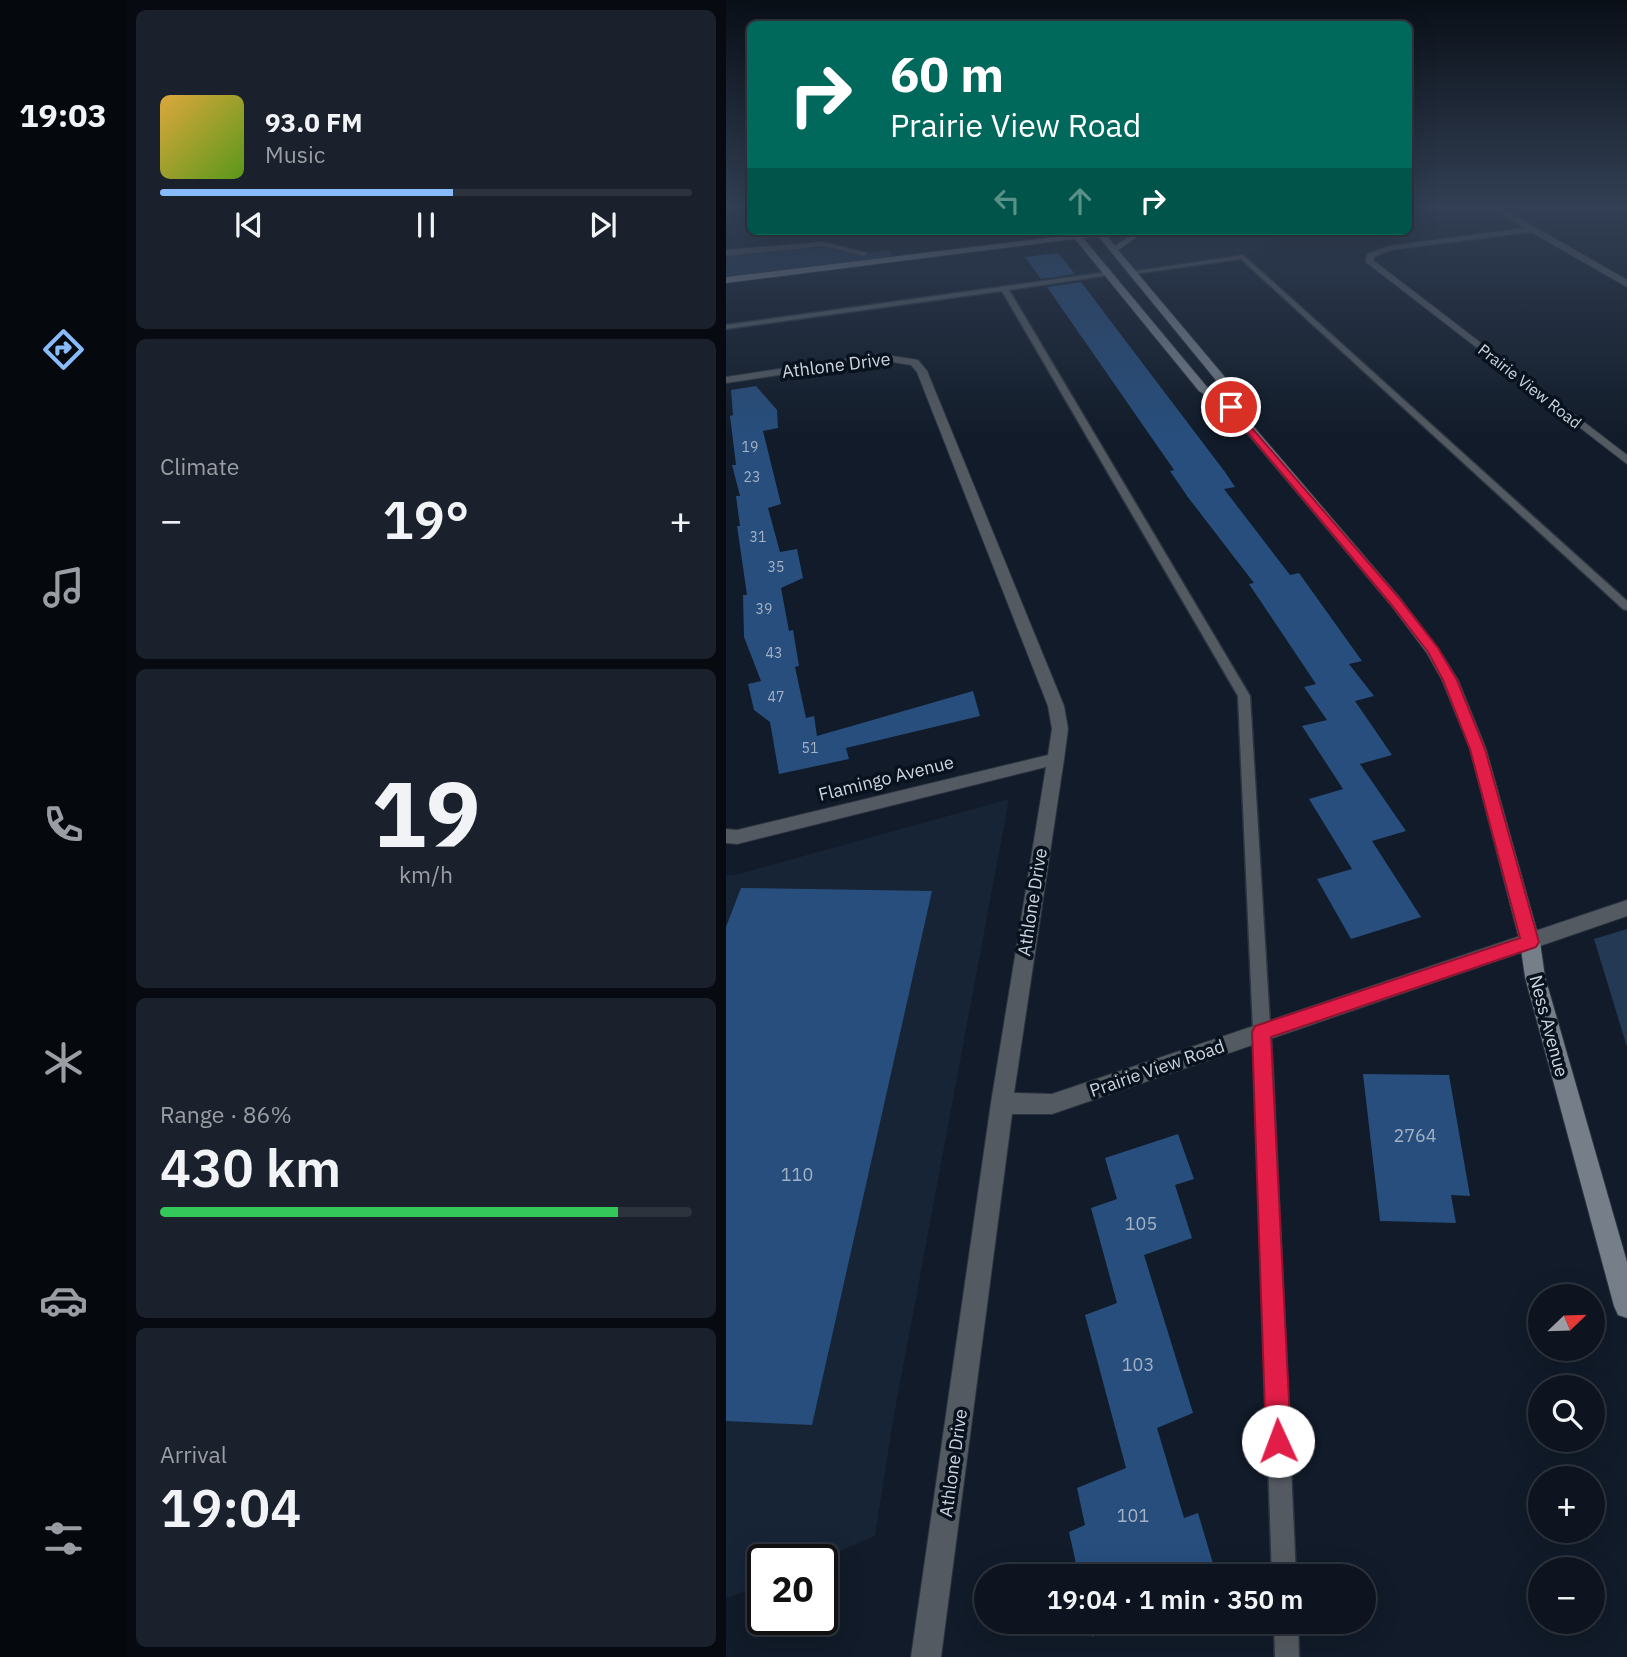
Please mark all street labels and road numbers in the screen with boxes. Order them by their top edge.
street label: Prairie View Road [1474,339,1586,433]
street label: Athlone Drive [780,347,892,383]
street label: Flamingo Avenue [816,750,956,806]
street label: Athlone Drive [1012,846,1052,958]
street label: Ness Avenue [1524,973,1574,1079]
street label: Prairie View Road [1086,1034,1228,1102]
street label: Athlone Drive [934,1407,972,1519]

